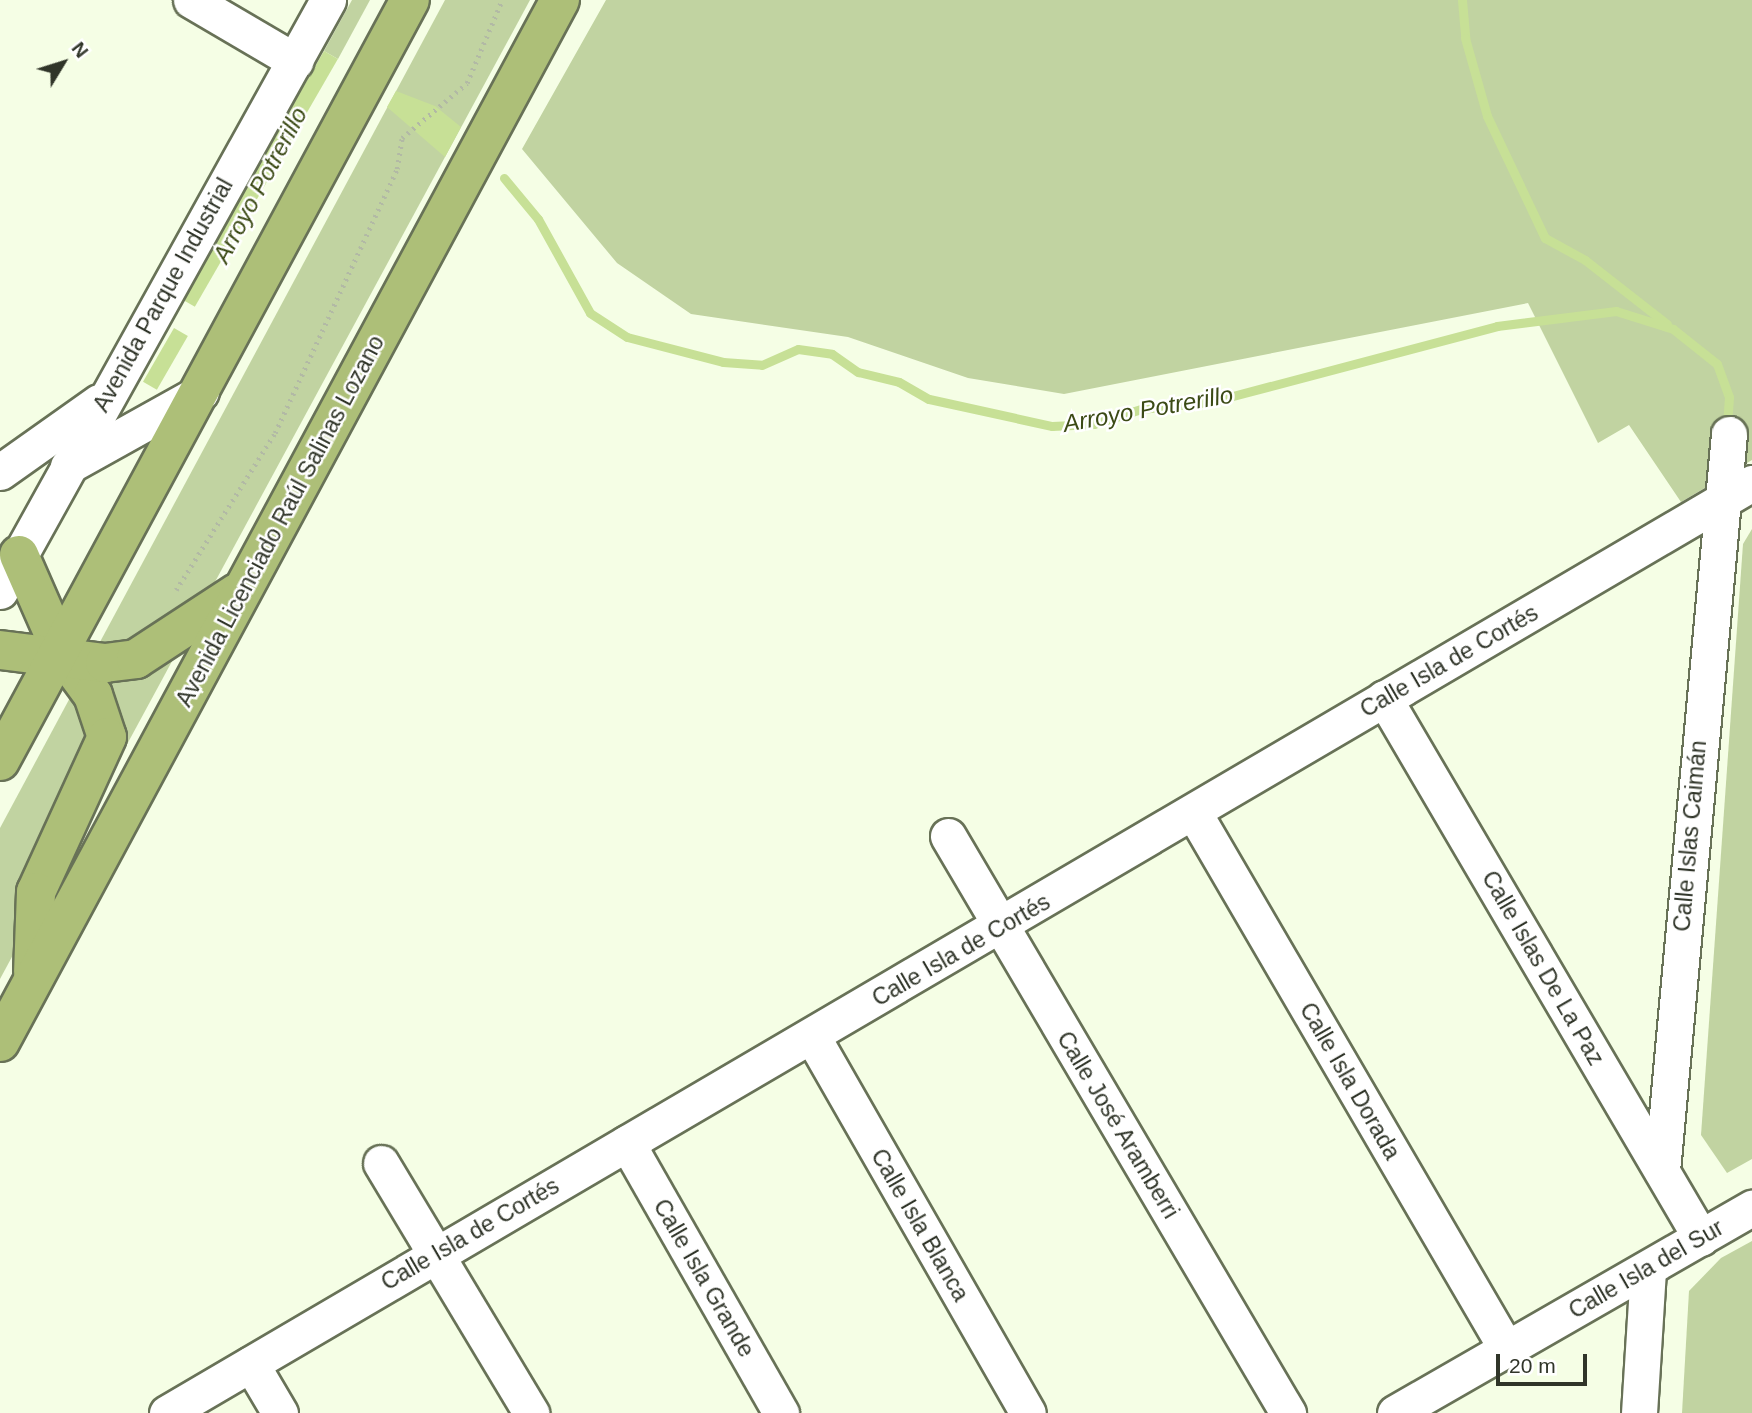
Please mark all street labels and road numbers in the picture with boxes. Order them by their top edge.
street label: Avenida Parque Industrial [87,173,239,417]
street label: Avenida Licenciado Raúl Salinas Lozano [170,331,390,711]
street label: Calle Isla de Cortés [1355,599,1543,723]
street label: Calle Islas Caimán [1668,739,1712,933]
street label: Calle Islas De La Paz [1476,866,1610,1070]
street label: Calle Isla de Cortés [867,888,1055,1012]
street label: Calle Isla Dorada [1294,998,1406,1164]
street label: Calle José Aramberri [1051,1026,1185,1224]
street label: Calle Isla Blanca [865,1144,975,1306]
street label: Calle Isla de Cortés [376,1172,564,1296]
street label: Calle Isla Grande [648,1194,760,1362]
street label: Calle Isla del Sur [1564,1214,1728,1324]

